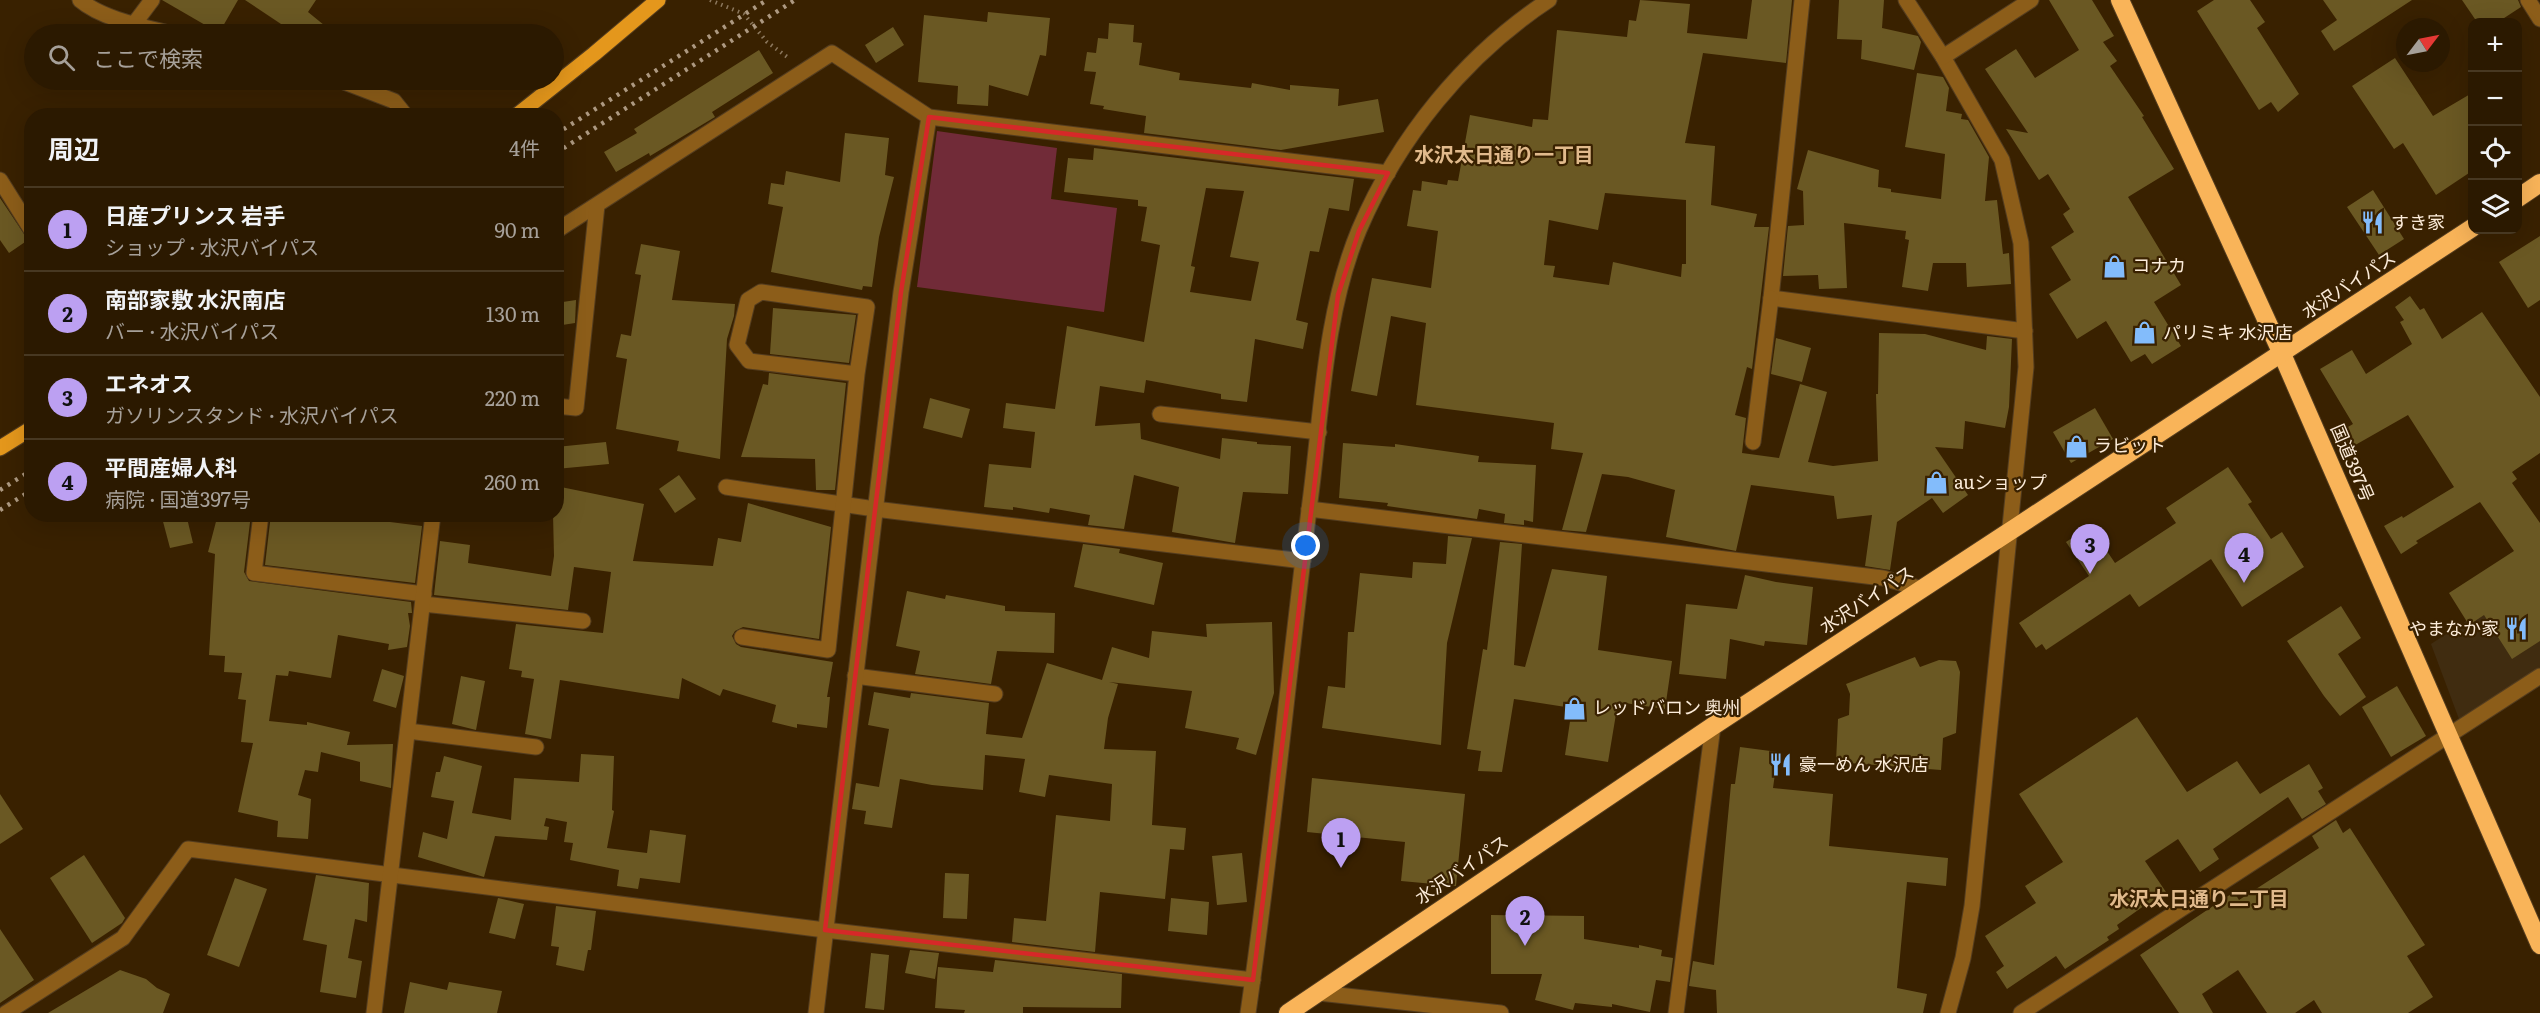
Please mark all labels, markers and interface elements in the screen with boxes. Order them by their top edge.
north arrow [2396,18,2450,72]
map controls [2468,18,2522,234]
button: + [2468,18,2522,72]
search box [24,24,564,90]
icon: search [45,41,78,74]
text: ここで検索 [93,41,203,74]
button: − [2468,72,2522,126]
button: locate [2468,126,2522,180]
text: 周辺 [48,128,100,167]
text: 4件 [509,132,540,162]
district label: 水沢太日通り一丁目 [1414,138,1594,168]
button: layers [2468,180,2522,234]
text: 日産プリンス 岩手 [105,198,285,231]
place label: すき家 [2391,208,2445,235]
restaurant icon: すき家 [2360,210,2386,236]
text: 1 [63,214,72,244]
text: 90 m [495,214,540,244]
text: ショップ · 水沢バイパス [105,231,319,261]
street label: 水沢バイパス [2296,243,2401,324]
place label: コナカ [2132,251,2186,278]
shop icon: コナカ [2101,253,2127,279]
text: 南部家敷 水沢南店 [105,282,285,315]
text: 2 [62,298,73,328]
text: 130 m [486,298,540,328]
text: バー · 水沢バイパス [105,315,279,345]
place label: パリミキ 水沢店 [2163,318,2293,345]
shop icon: パリミキ 水沢店 [2132,320,2158,346]
text: エネオス [105,366,193,399]
text: 3 [62,382,73,412]
text: 220 m [485,382,540,412]
text: ガソリンスタンド · 水沢バイパス [105,399,399,429]
street label: 国道397号 [2325,419,2382,505]
place label: ラビット [2094,431,2166,458]
shop icon: ラビット [2063,433,2089,459]
text: 平間産婦人科 [105,450,237,483]
text: 4 [61,466,74,496]
text: 260 m [484,466,540,496]
place label: auショップ [1954,468,2047,495]
shop icon: auショップ [1923,470,1949,496]
text: 病院 · 国道397号 [105,483,251,513]
pin: 3 [2070,524,2110,574]
your location [1291,531,1320,560]
pin: 4 [2224,534,2264,583]
street label: 水沢バイパス [1814,558,1919,639]
place label: やまなか家 [2409,614,2499,641]
restaurant icon: やまなか家 [2504,616,2530,642]
place label: レッドバロン 奥州 [1593,693,1741,720]
shop icon: レッドバロン 奥州 [1562,695,1588,721]
place label: 豪一めん 水沢店 [1799,750,1929,777]
restaurant icon: 豪一めん 水沢店 [1768,752,1794,778]
pin: 1 [1322,818,1360,868]
street label: 水沢バイパス [1409,827,1513,910]
district label: 水沢太日通り二丁目 [2109,882,2289,912]
pin: 2 [1506,896,1544,946]

